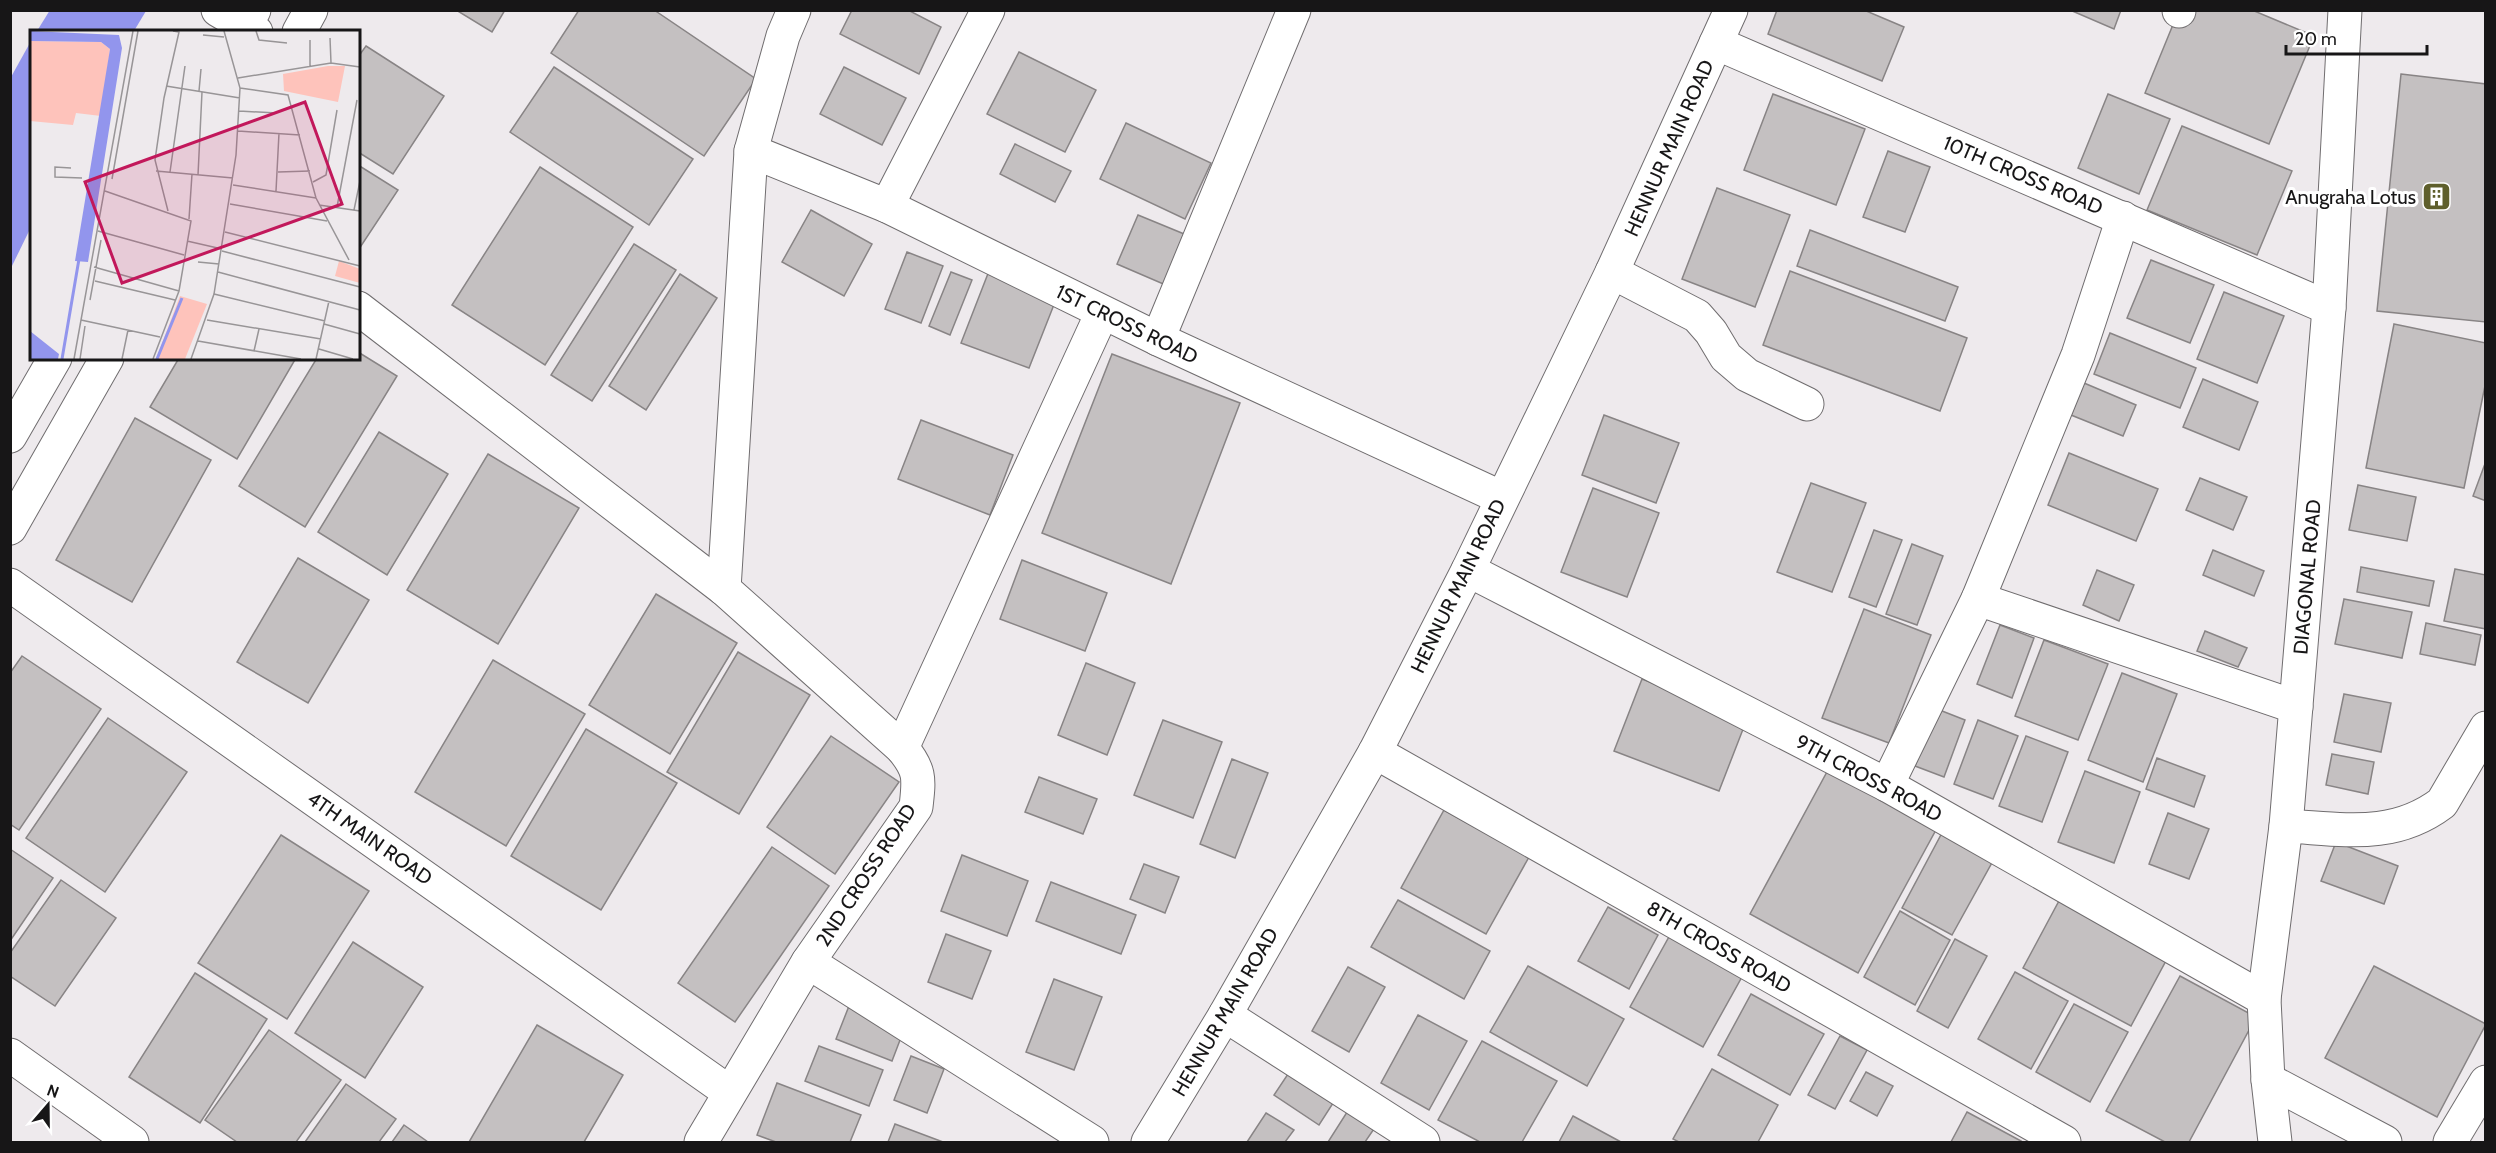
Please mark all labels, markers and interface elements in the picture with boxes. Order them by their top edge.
scale bar [2286,18,2427,56]
text: 20 m [2295,28,2337,50]
inset map [30,30,360,360]
street label: HENNUR MAIN ROAD [1619,56,1719,240]
street label: 10TH CROSS ROAD [1940,131,2106,219]
building icon: Anugraha Lotus [2421,181,2453,213]
place label: Anugraha Lotus [2285,185,2416,209]
street label: 1ST CROSS ROAD [1052,279,1202,369]
street label: HENNUR MAIN ROAD [1405,495,1511,677]
street label: DIAGONAL ROAD [2288,498,2326,656]
street label: 9TH CROSS ROAD [1792,729,1946,827]
street label: 4TH MAIN ROAD [303,786,437,890]
street label: 2ND CROSS ROAD [811,799,921,951]
street label: 8TH CROSS ROAD [1642,896,1796,998]
street label: HENNUR MAIN ROAD [1167,923,1283,1101]
north arrow [18,1075,78,1135]
text: N [44,1081,62,1102]

